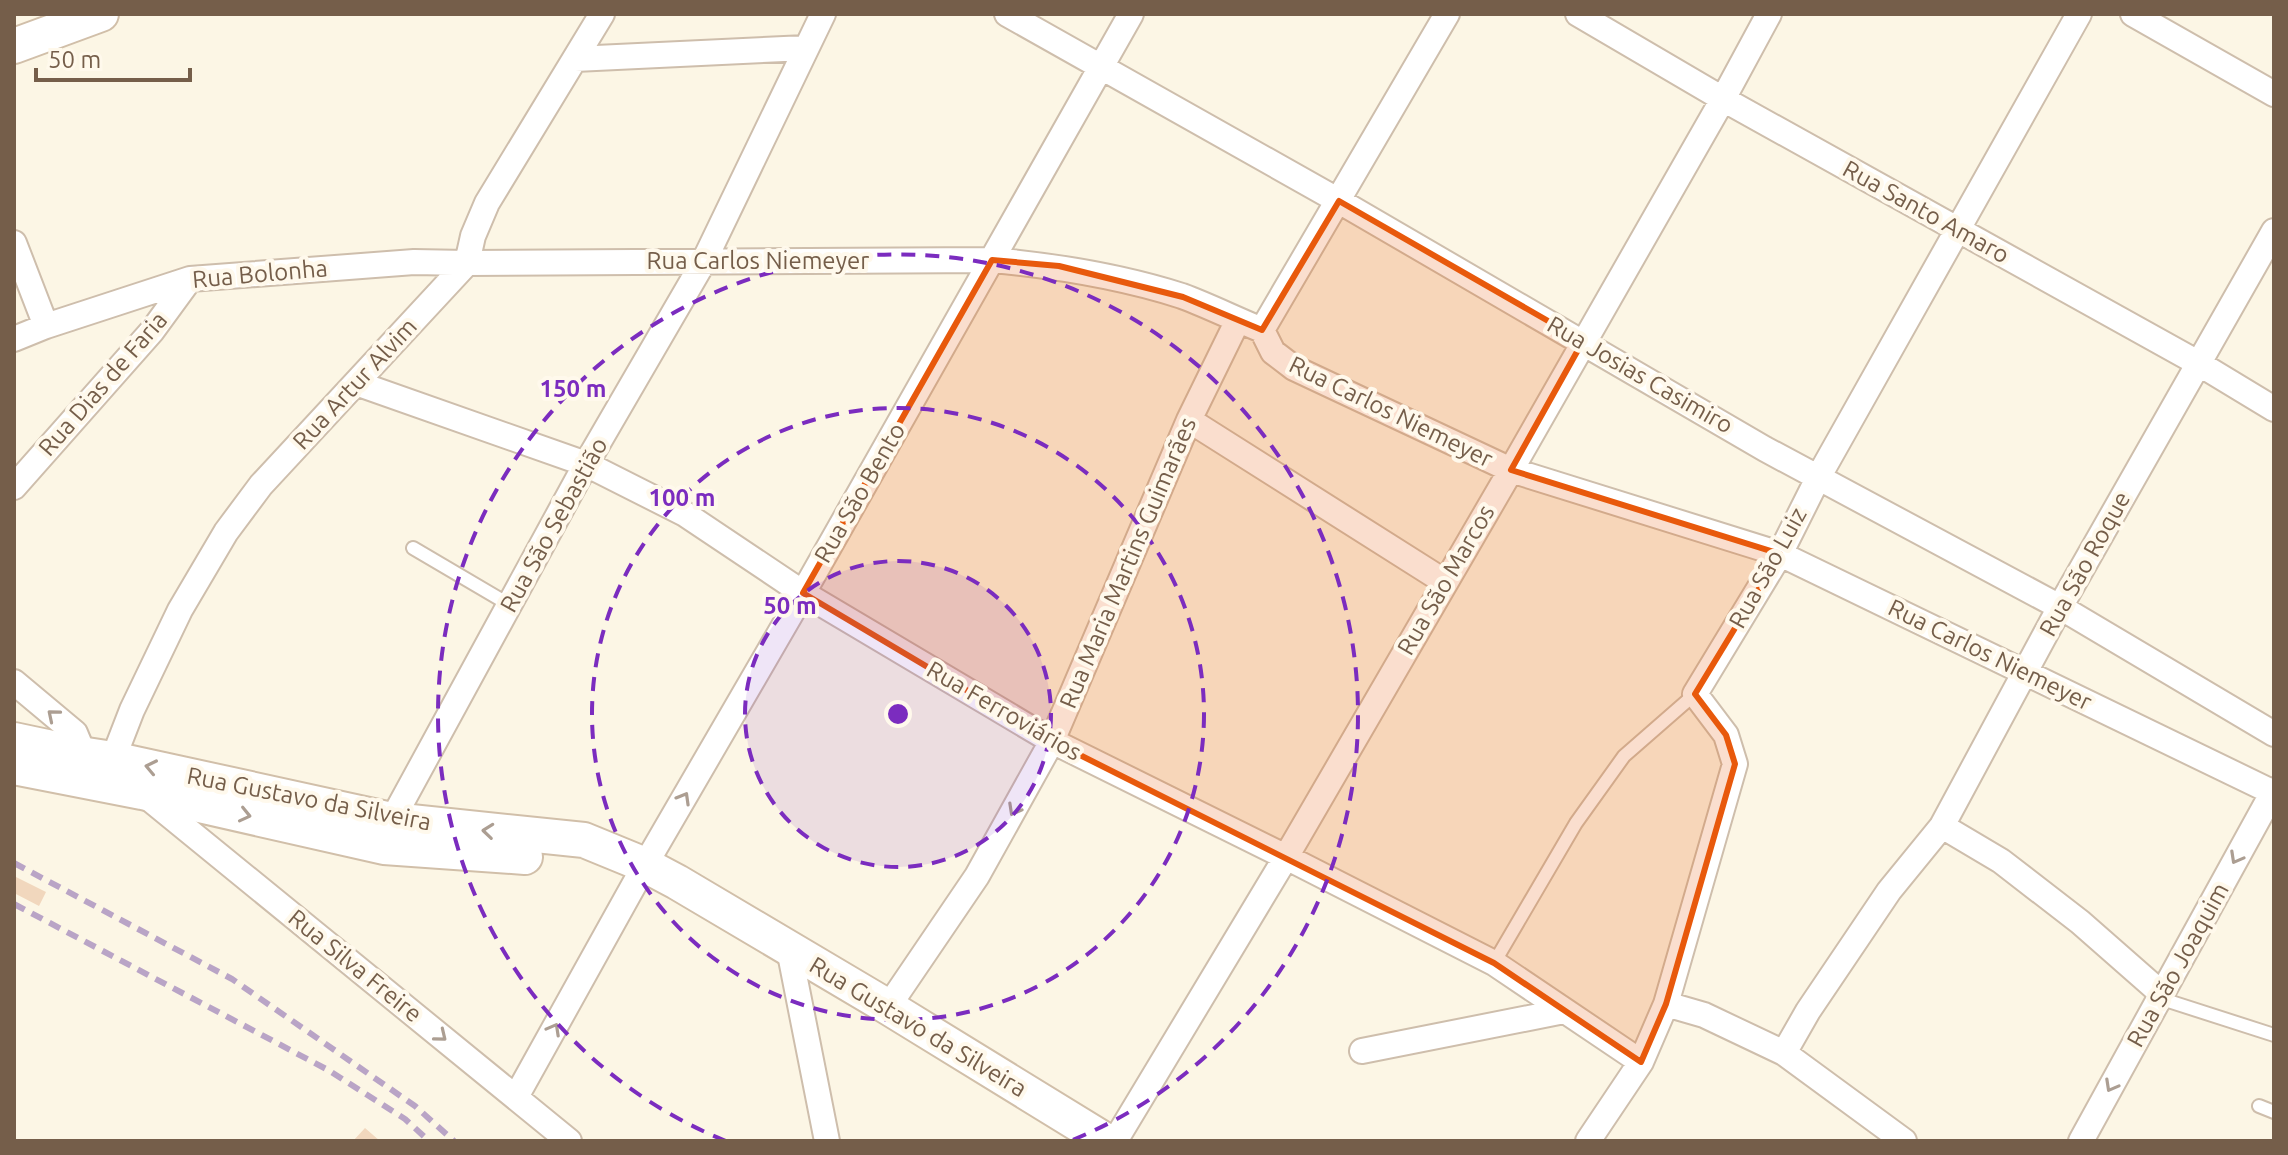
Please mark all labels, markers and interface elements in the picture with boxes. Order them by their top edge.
scale bar [36,32,190,82]
text: 50 m [48,46,101,73]
street label: Rua Santo Amaro [1838,155,2014,268]
street label: Rua Carlos Niemeyer [647,247,869,274]
street label: Rua Bolonha [191,254,329,293]
street label: Rua Dias de Faria [33,306,172,461]
street label: Rua Josias Casimiro [1543,310,1738,439]
street label: Rua Artur Alvim [287,313,422,455]
street label: Rua Carlos Niemeyer [1285,351,1497,473]
text: 150 m [540,375,606,402]
street label: Rua Maria Martins Guimarães [1054,413,1201,712]
street label: Rua São Bento [809,418,910,567]
street label: Rua São Sebastião [494,433,613,617]
text: 100 m [649,484,715,511]
street label: Rua São Roque [2034,487,2135,641]
street label: Rua São Marcos [1392,500,1499,660]
street label: Rua São Luiz [1723,503,1812,633]
text: 50 m [763,592,817,619]
street label: Rua Carlos Niemeyer [1884,594,2096,716]
street label: Rua Ferroviários [922,655,1086,766]
centre of rings [884,700,912,728]
one-way arrow [48,710,62,725]
one-way arrow [144,759,158,776]
street label: Rua Gustavo da Silveira [185,762,433,835]
one-way arrow [674,792,690,807]
one-way arrow [1008,801,1024,815]
one-way arrow [238,806,251,823]
one-way arrow [481,822,494,839]
one-way arrow [2231,850,2246,865]
street label: Rua São Joaquim [2121,878,2234,1052]
street label: Rua Silva Freire [283,904,427,1028]
street label: Rua Gustavo da Silveira [805,951,1032,1102]
one-way arrow [544,1023,559,1037]
one-way arrow [431,1026,446,1041]
one-way arrow [2106,1078,2121,1093]

